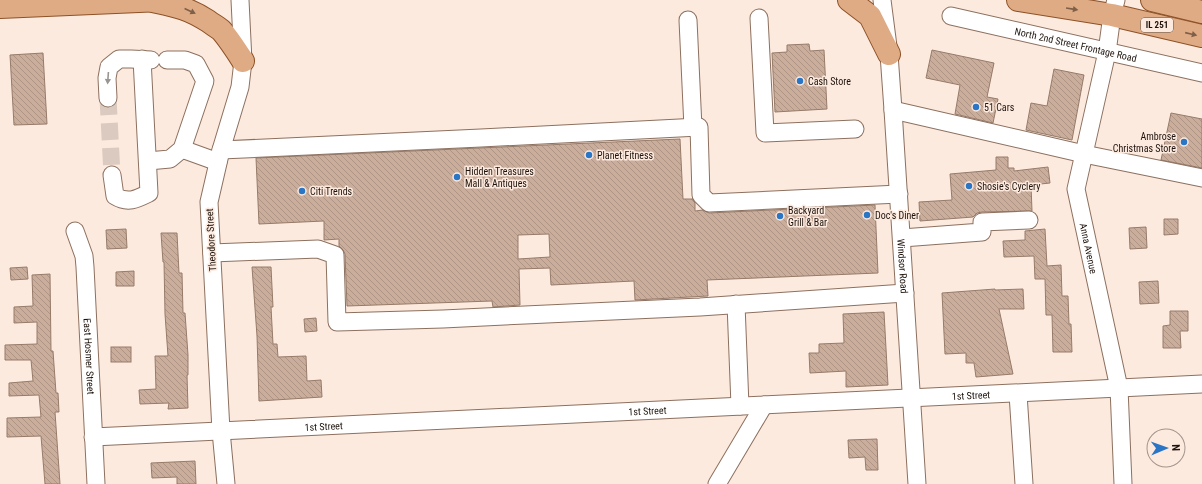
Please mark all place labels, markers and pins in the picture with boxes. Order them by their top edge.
marker: Cash Store [795,76,805,86]
place label: Cash Store [808,76,851,87]
marker: 51 Cars [971,102,981,112]
place label: 51 Cars [984,102,1015,113]
place label: Ambrose Christmas Store [1113,131,1176,154]
marker: Ambrose Christmas Store [1179,137,1189,147]
marker: Planet Fitness [584,150,594,160]
place label: Planet Fitness [597,150,654,161]
place label: Hidden Treasures Mall & Antiques [465,166,534,189]
marker: Hidden Treasures Mall & Antiques [452,172,462,182]
marker: Shosie's Cyclery [964,181,974,191]
place label: Shosie's Cyclery [977,181,1040,192]
marker: Citi Trends [297,186,307,196]
place label: Citi Trends [310,186,353,197]
place label: Backyard Grill & Bar [788,205,827,228]
marker: Doc's Diner [862,210,872,220]
place label: Doc's Diner [875,210,919,221]
marker: Backyard Grill & Bar [775,211,785,221]

